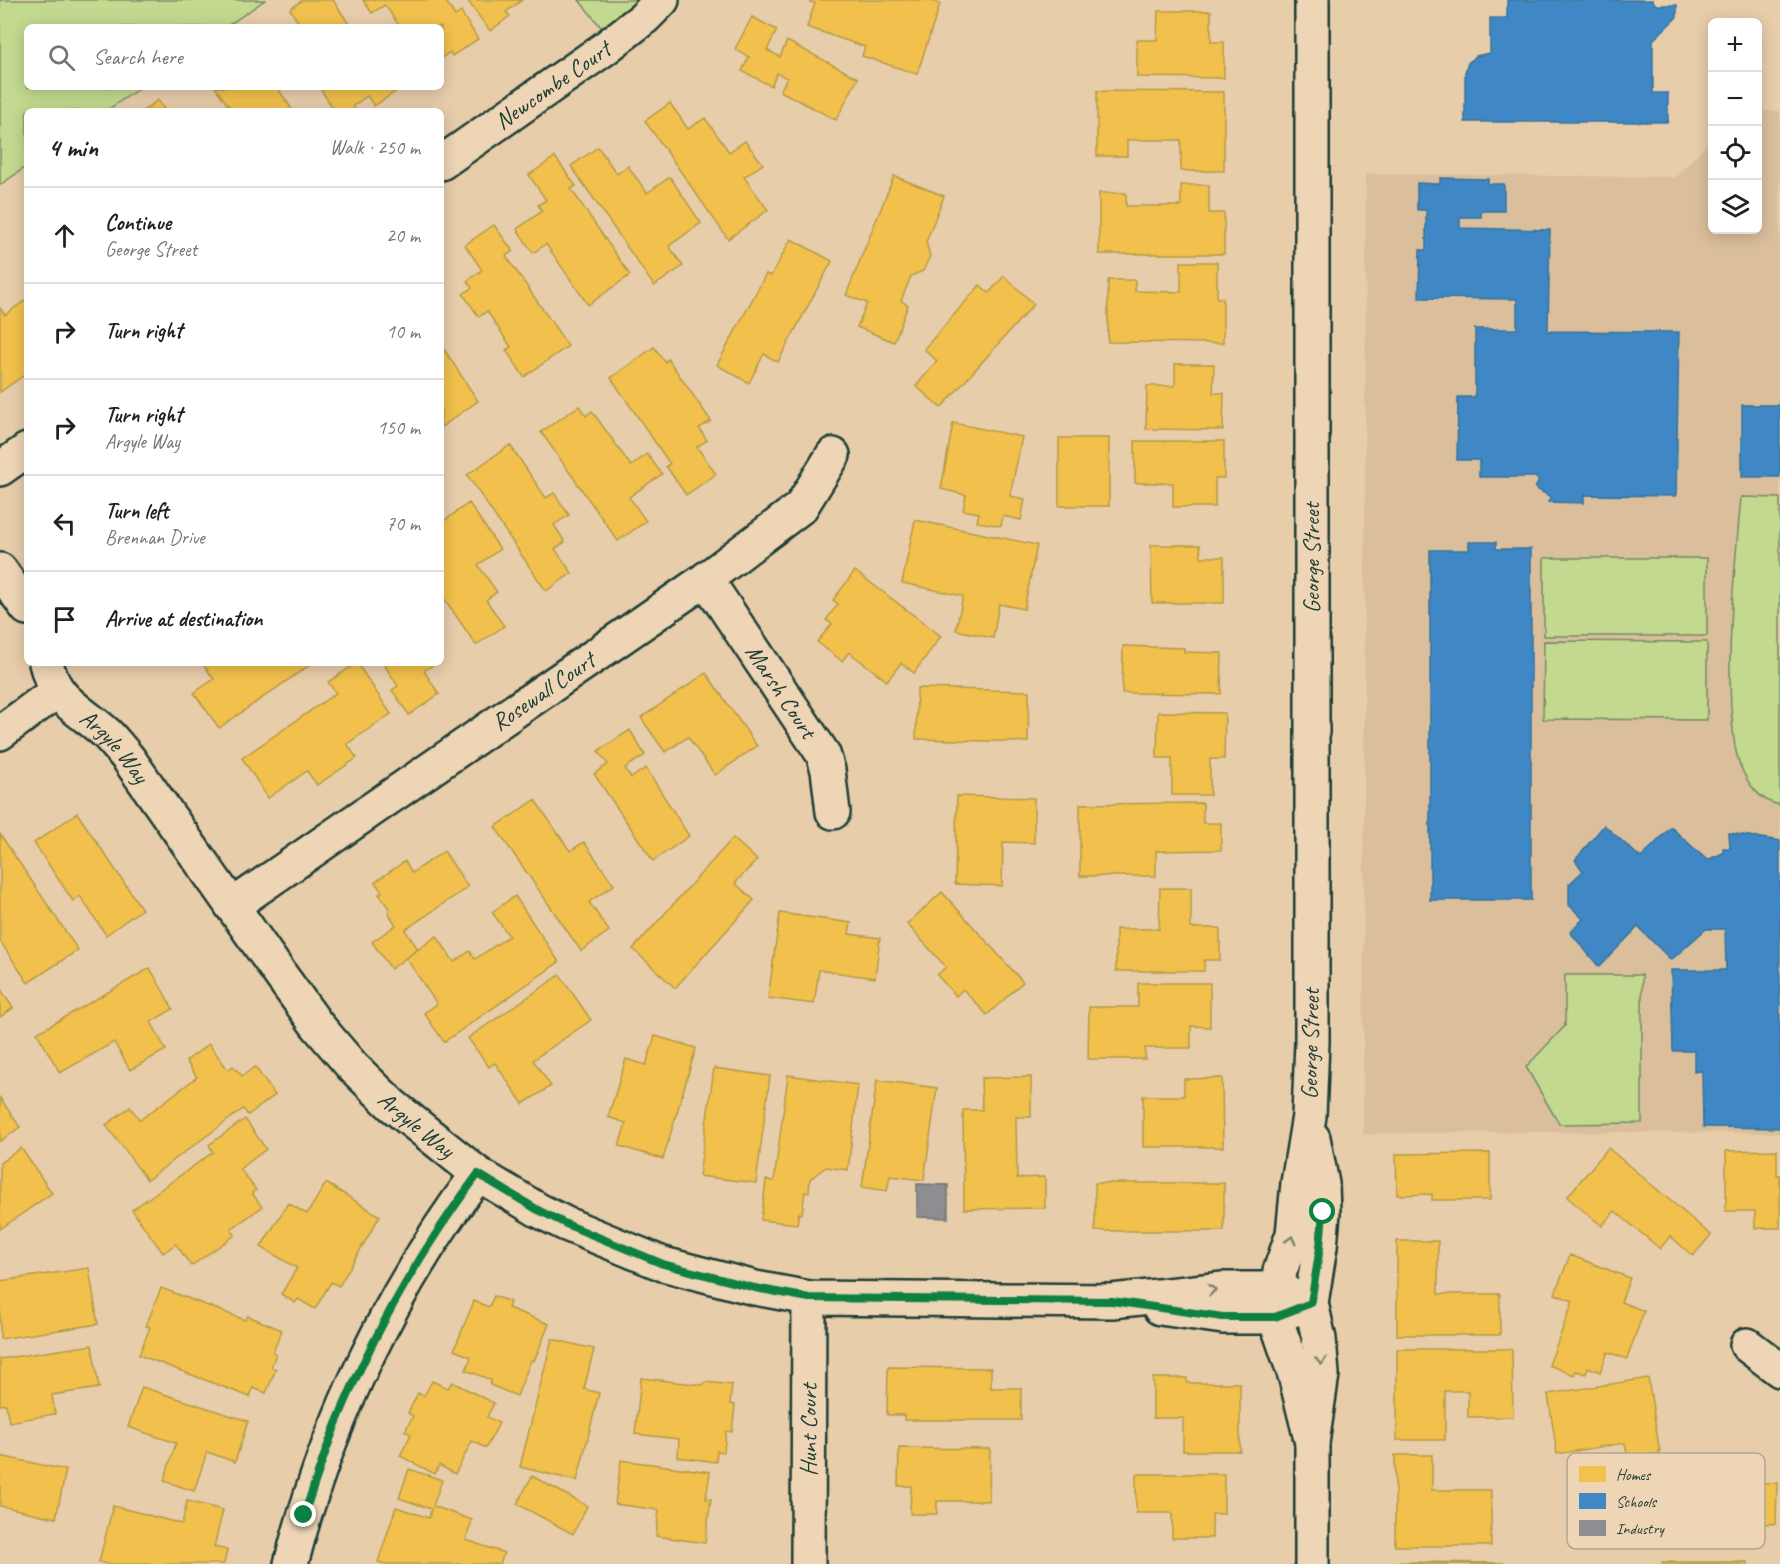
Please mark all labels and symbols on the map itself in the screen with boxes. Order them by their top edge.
street label: Newcombe Court [489,33,619,136]
street label: George Street [1296,501,1326,613]
street label: Marsh Court [739,638,824,746]
street label: Rosewall Court [486,644,603,737]
street label: Argyle Way [74,703,157,790]
street label: George Street [1294,986,1326,1100]
street label: Argyle Way [372,1085,462,1166]
route start [1309,1198,1335,1224]
one-way arrow [1283,1235,1296,1245]
one-way arrow [1207,1285,1217,1297]
one-way arrow [1315,1356,1328,1365]
street label: Hunt Court [793,1382,824,1476]
legend [1567,1453,1765,1549]
text: Homes [1616,1465,1652,1485]
text: Schools [1616,1492,1657,1512]
route end [290,1501,316,1527]
text: Industry [1616,1519,1665,1539]

